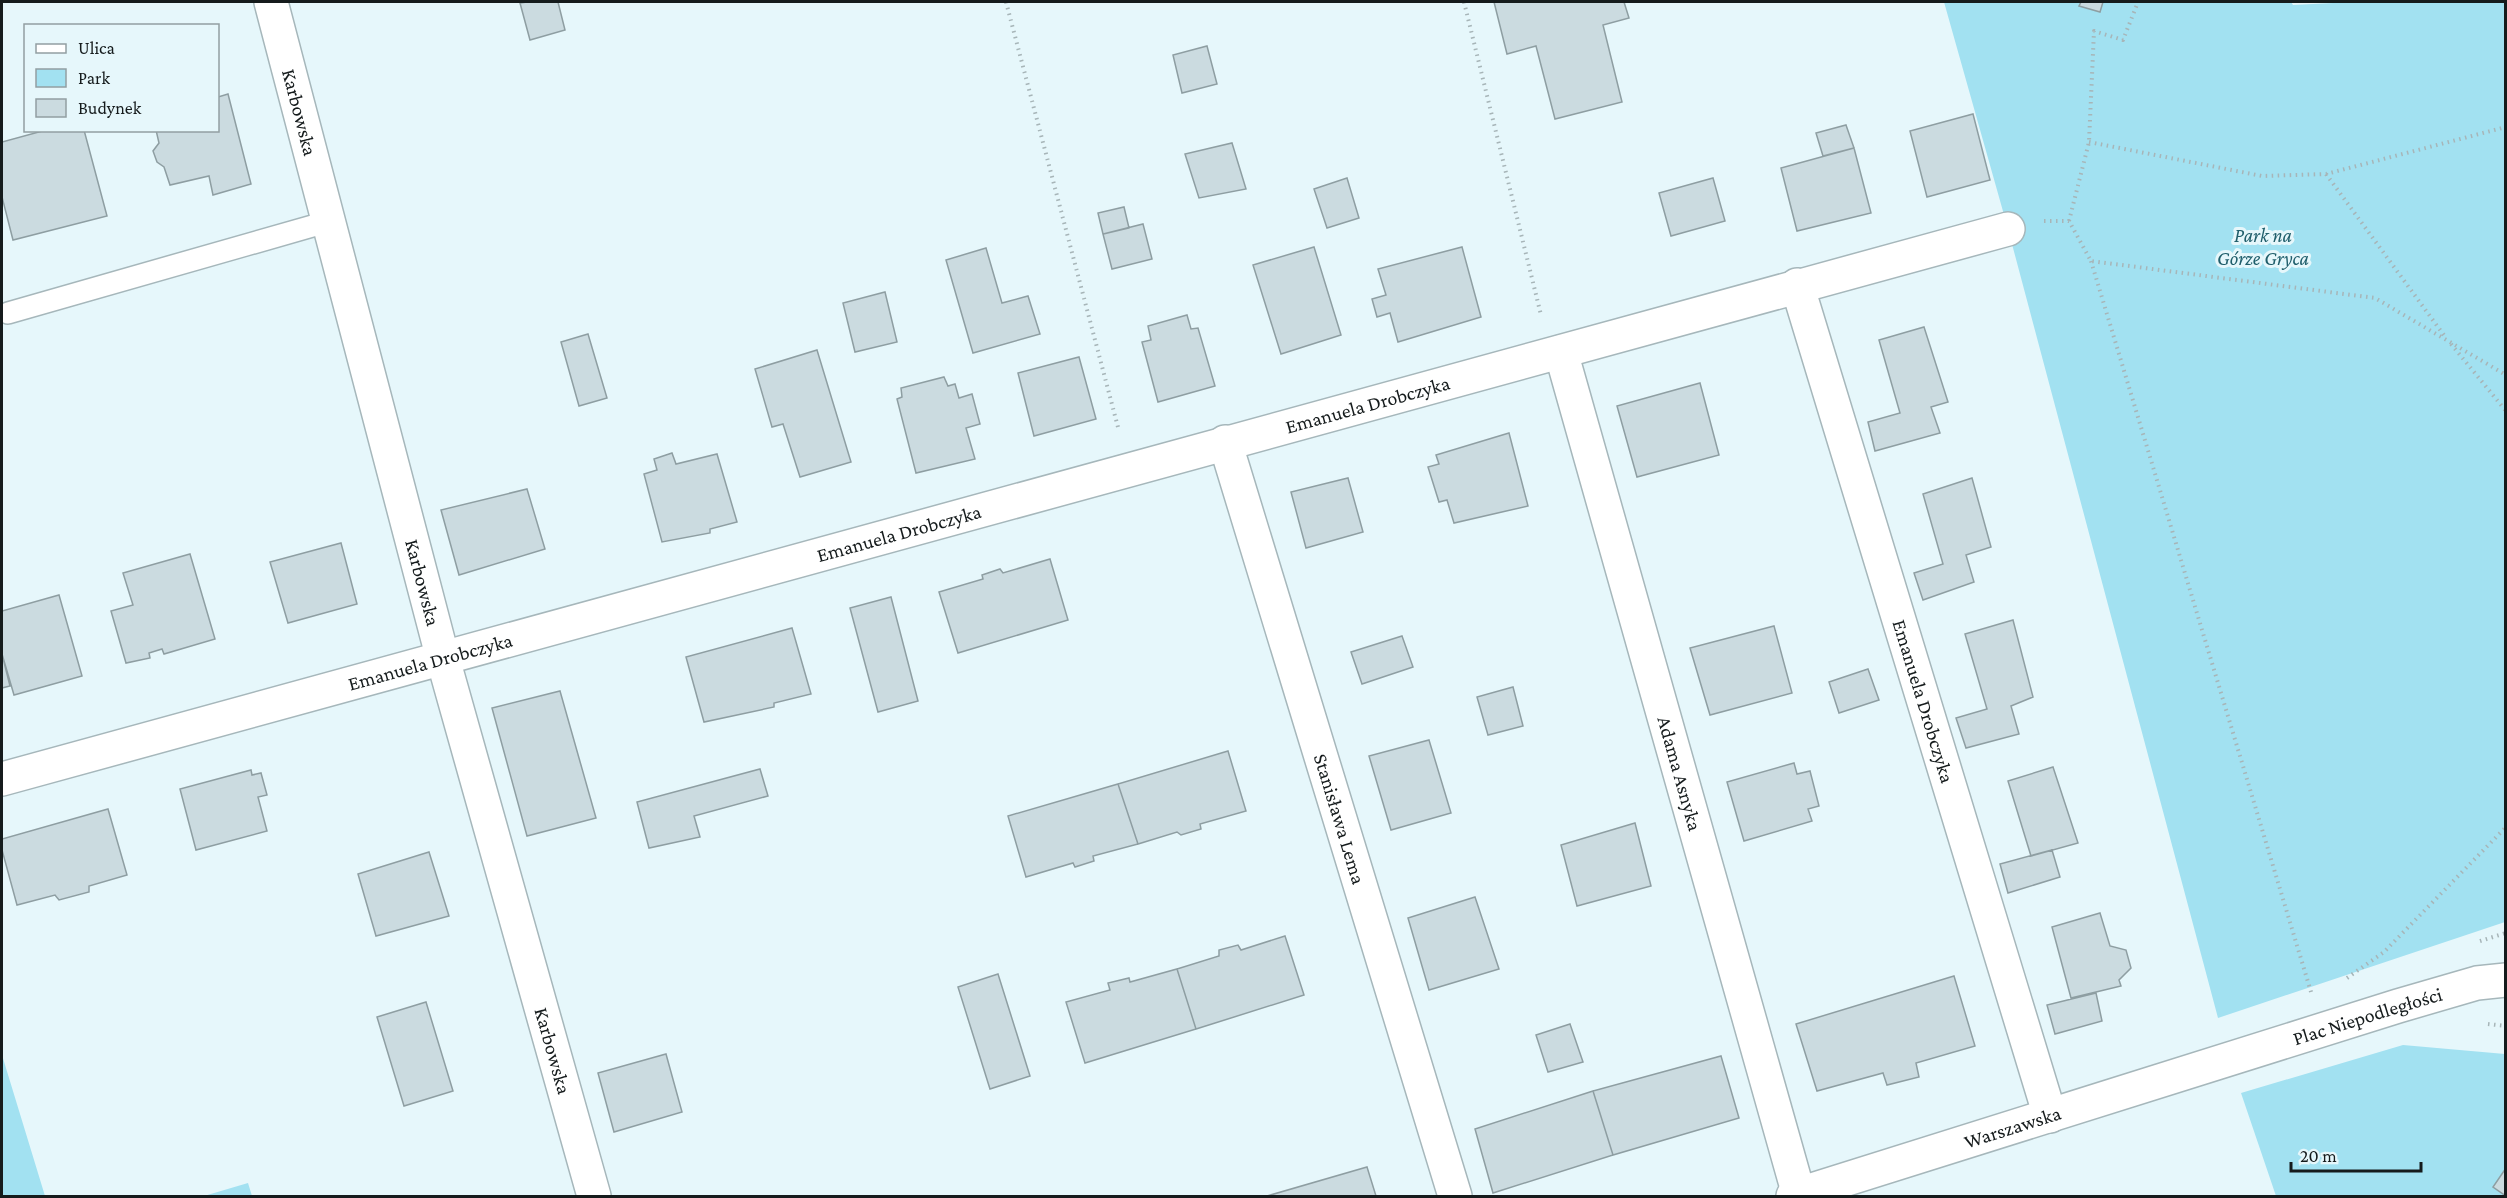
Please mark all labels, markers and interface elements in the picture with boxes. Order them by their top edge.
legend [24,24,219,132]
text: Ulica [78,38,115,58]
street label: Karbowska [278,66,322,158]
text: Park [78,68,110,88]
text: Budynek [78,98,142,118]
park label: Park na Górze Gryca [2217,224,2309,270]
street label: Emanuela Drobczyka [1283,372,1452,438]
street label: Emanuela Drobczyka [814,500,984,566]
street label: Karbowska [401,537,445,628]
street label: Emanuela Drobczyka [1888,617,1959,785]
street label: Emanuela Drobczyka [346,629,515,695]
street label: Adama Asnyka [1653,714,1707,833]
street label: Stanisława Lema [1310,751,1370,887]
street label: Plac Niepodległości [2290,983,2445,1049]
street label: Karbowska [531,1005,576,1096]
street label: Warszawska [1961,1102,2064,1153]
scale bar [2291,1135,2422,1173]
text: 20 m [2300,1146,2337,1166]

